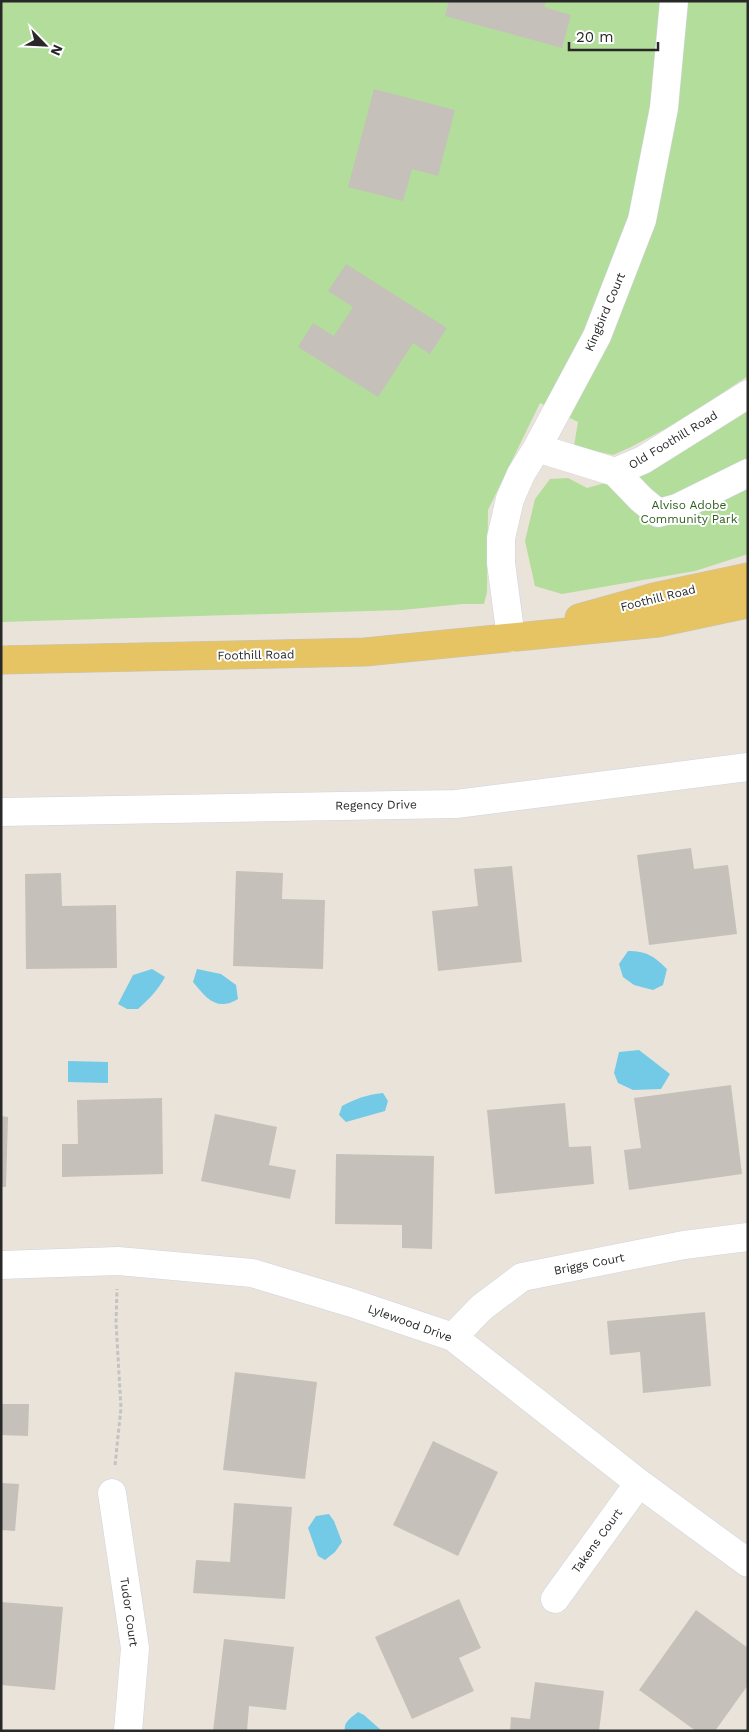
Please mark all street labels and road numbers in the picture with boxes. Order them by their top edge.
street label: Kingbird Court [582,270,628,354]
street label: Old Foothill Road [626,408,720,472]
street label: Foothill Road [619,582,697,614]
street label: Foothill Road [217,647,295,663]
street label: Regency Drive [335,797,417,813]
street label: Briggs Court [553,1250,625,1278]
street label: Lylewood Drive [366,1301,454,1345]
street label: Takens Court [569,1506,625,1576]
street label: Tudor Court [117,1577,141,1647]

